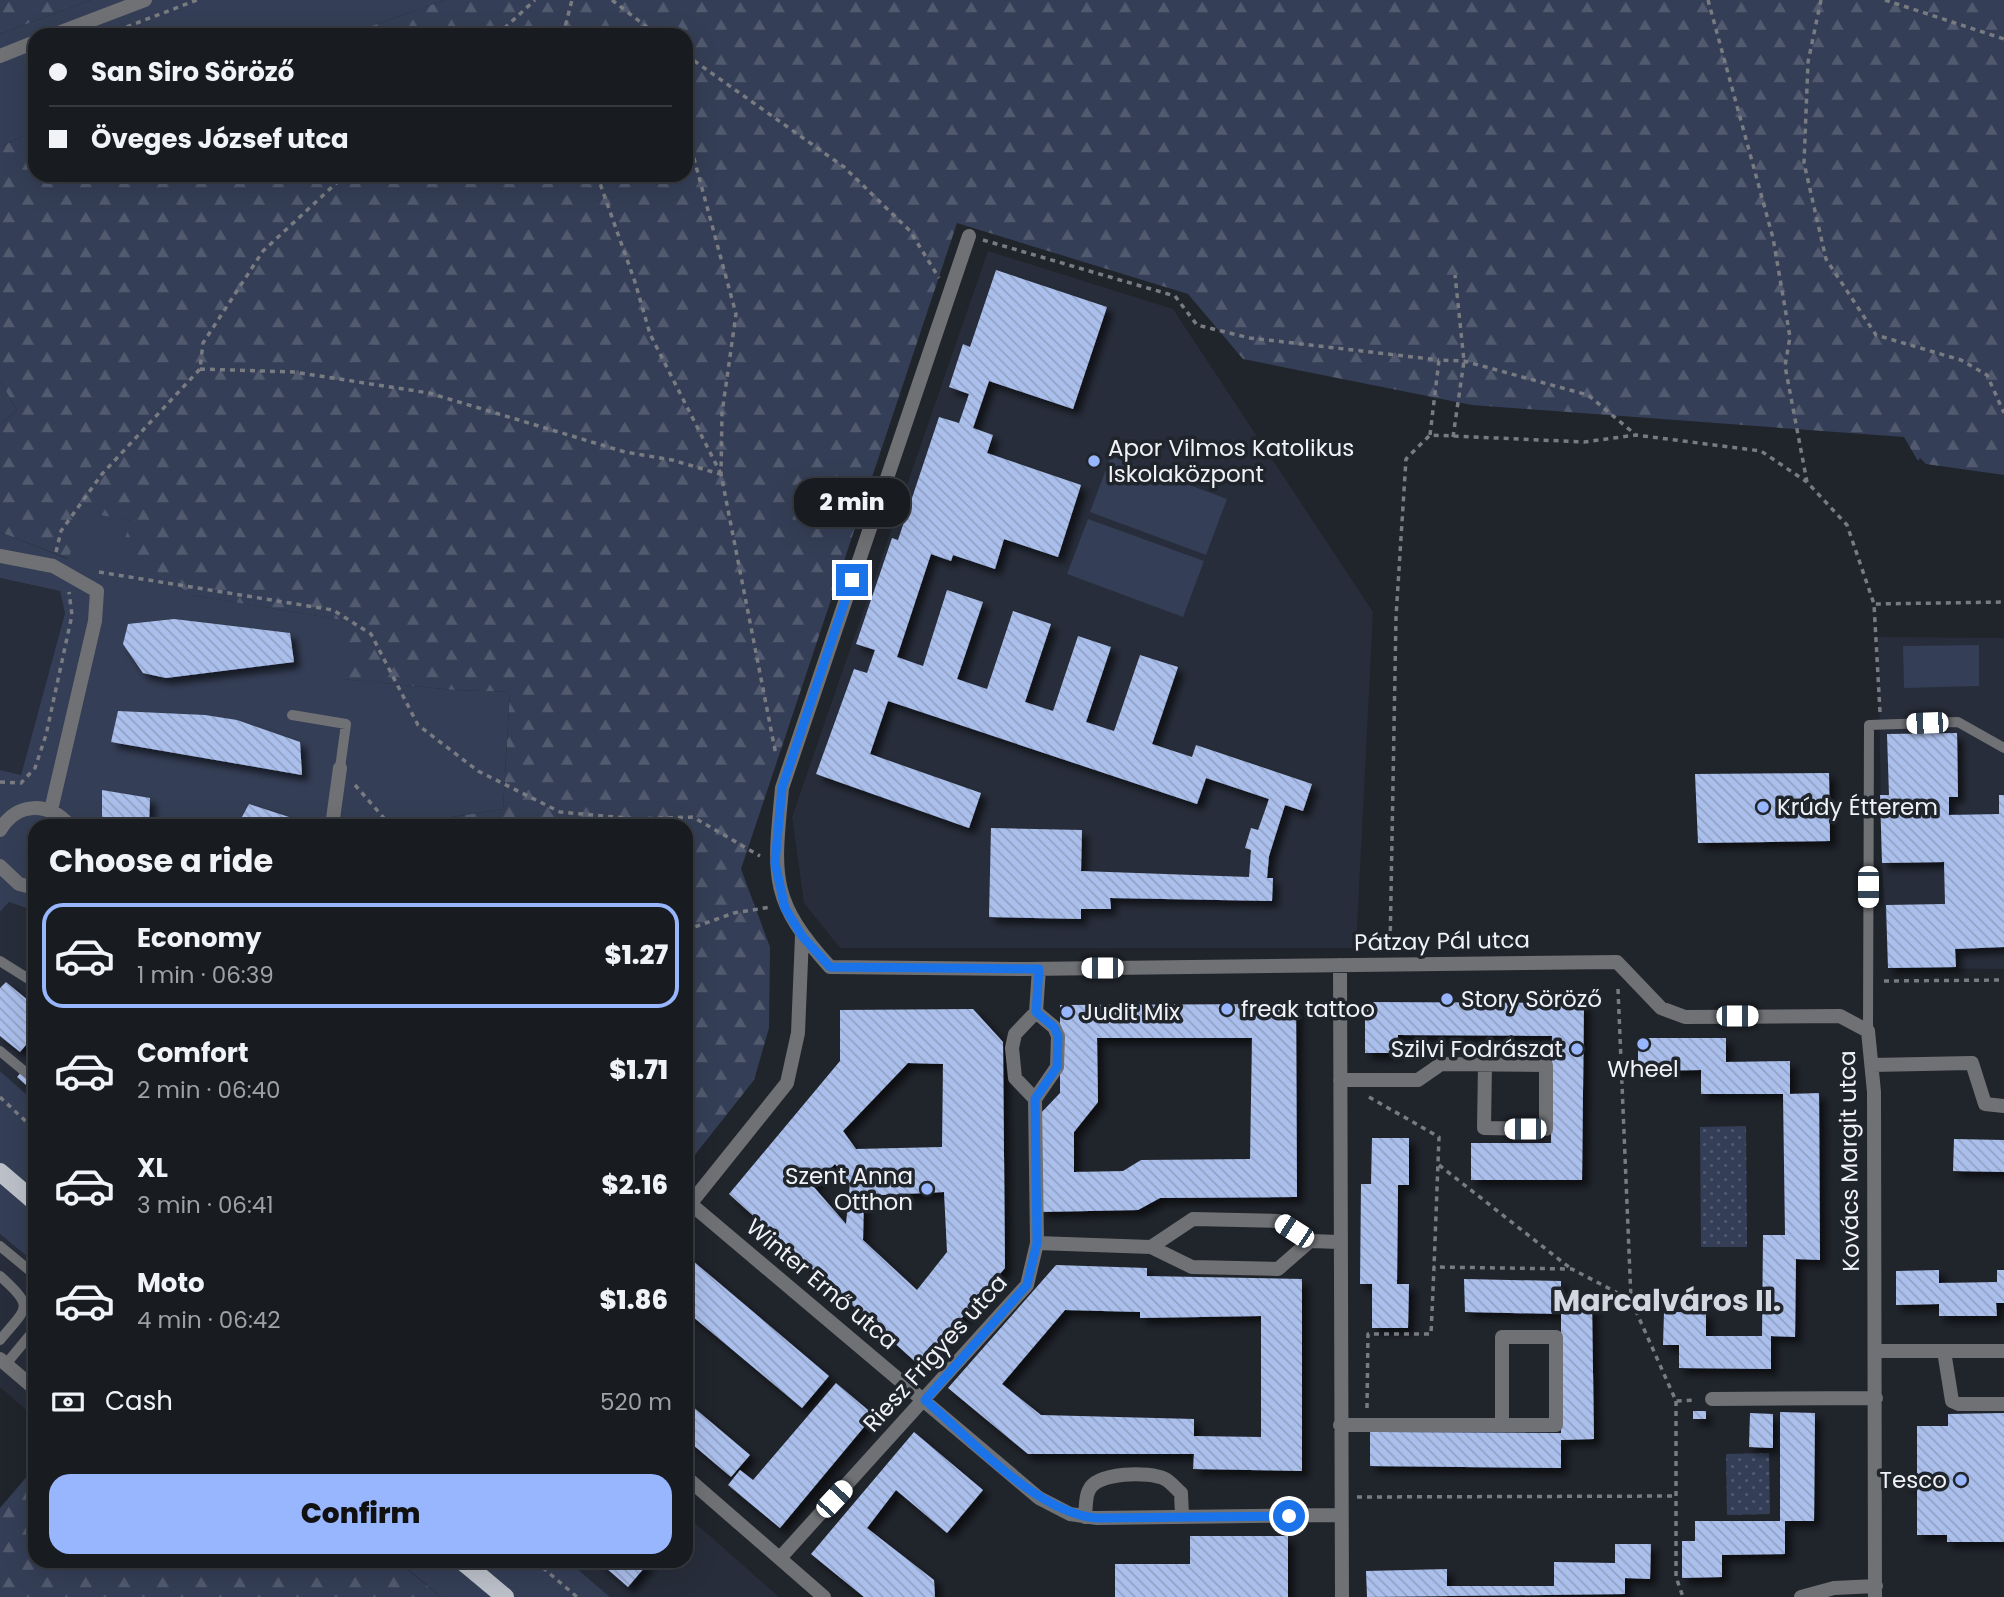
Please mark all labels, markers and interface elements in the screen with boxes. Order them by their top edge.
text: San Siro Söröző [91,54,294,90]
text: Öveges József utca [91,121,349,157]
place label: Apor Vilmos Katolikus Iskolaközpont [1108,432,1354,490]
marker: Apor Vilmos Katolikus Iskolaközpont [1086,453,1102,469]
callout: 2 min [794,478,910,528]
text: 2 min [820,486,884,518]
route end [836,564,868,596]
car [1906,712,1949,734]
place label: Krúdy Étterem [1777,791,1938,823]
marker: Krúdy Étterem [1755,799,1771,815]
text: Choose a ride [49,838,273,883]
car [1858,866,1879,908]
text: Economy [137,920,261,956]
street label: Pátzay Pál utca [1354,923,1530,959]
icon: car [53,924,116,987]
text: $1.27 [605,937,668,973]
car [1082,958,1124,979]
text: 1 min · 06:39 [137,959,274,991]
place label: Story Söröző [1461,983,1602,1015]
marker: Story Söröző [1439,991,1455,1007]
place label: freak tattoo [1241,993,1375,1025]
place label: Judit Mix [1081,996,1180,1028]
marker: freak tattoo [1219,1001,1235,1017]
marker: Judit Mix [1059,1004,1075,1020]
car [1717,1006,1759,1027]
place label: Szilvi Fodrászat [1391,1033,1563,1065]
text: Comfort [137,1035,249,1071]
marker: Wheel [1635,1036,1651,1052]
icon: car [53,1039,116,1102]
marker: Szilvi Fodrászat [1569,1041,1585,1057]
street label: Kovács Margit utca [1831,1050,1867,1272]
text: $1.71 [609,1052,668,1088]
place label: Wheel [1607,1053,1679,1085]
text: 2 min · 06:40 [137,1074,280,1106]
car [1505,1119,1547,1140]
text: XL [137,1150,168,1186]
icon: car [53,1154,116,1217]
place label: Szent Anna Otthon [785,1160,913,1218]
text: $2.16 [602,1167,668,1203]
marker: Szent Anna Otthon [919,1181,935,1197]
text: 3 min · 06:41 [137,1189,274,1221]
street label: Winter Ernő utca [739,1211,905,1357]
car [1271,1211,1318,1251]
text: Moto [137,1265,205,1301]
street label: Riesz Frigyes utca [856,1267,1014,1439]
icon: car [53,1269,116,1332]
district label: Marcalváros II. [1553,1279,1781,1322]
text: $1.86 [599,1282,668,1318]
text: 4 min · 06:42 [137,1304,280,1336]
icon: cash [49,1383,87,1421]
text: Cash [105,1383,173,1419]
text: 520 m [600,1386,672,1418]
place label: Tesco [1880,1464,1947,1496]
marker: Tesco [1953,1472,1969,1488]
button: Confirm [49,1474,672,1554]
car [812,1476,857,1522]
route start [1273,1500,1305,1532]

